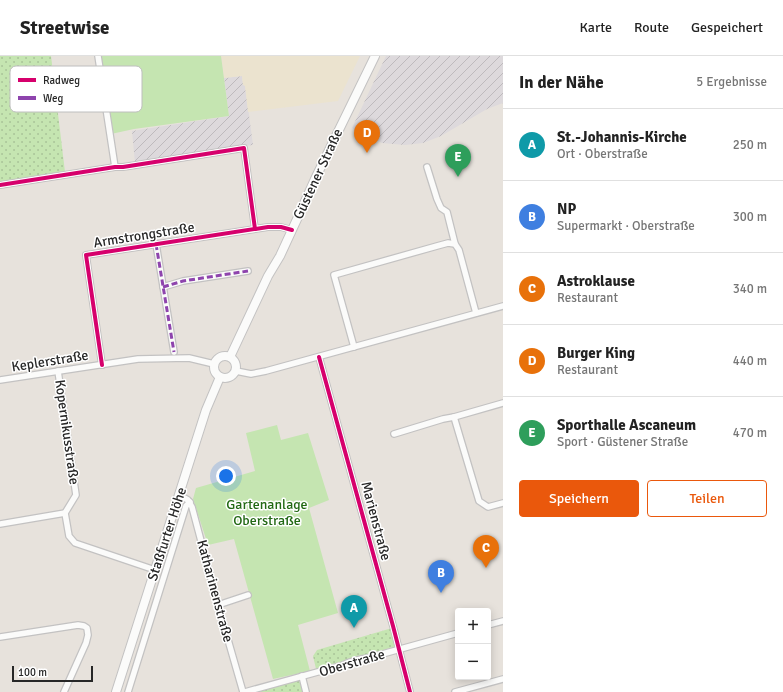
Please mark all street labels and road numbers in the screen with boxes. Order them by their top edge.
street label: Güstener Straße [290,126,346,222]
street label: Armstrongstraße [92,219,196,251]
street label: Keplerstraße [10,347,90,375]
street label: Kopernikusstraße [51,378,83,486]
street label: Marienstraße [357,480,395,562]
street label: Staßfurter Höhe [144,485,190,583]
street label: Katharinenstraße [193,538,237,644]
street label: Oberstraße [317,645,387,681]

